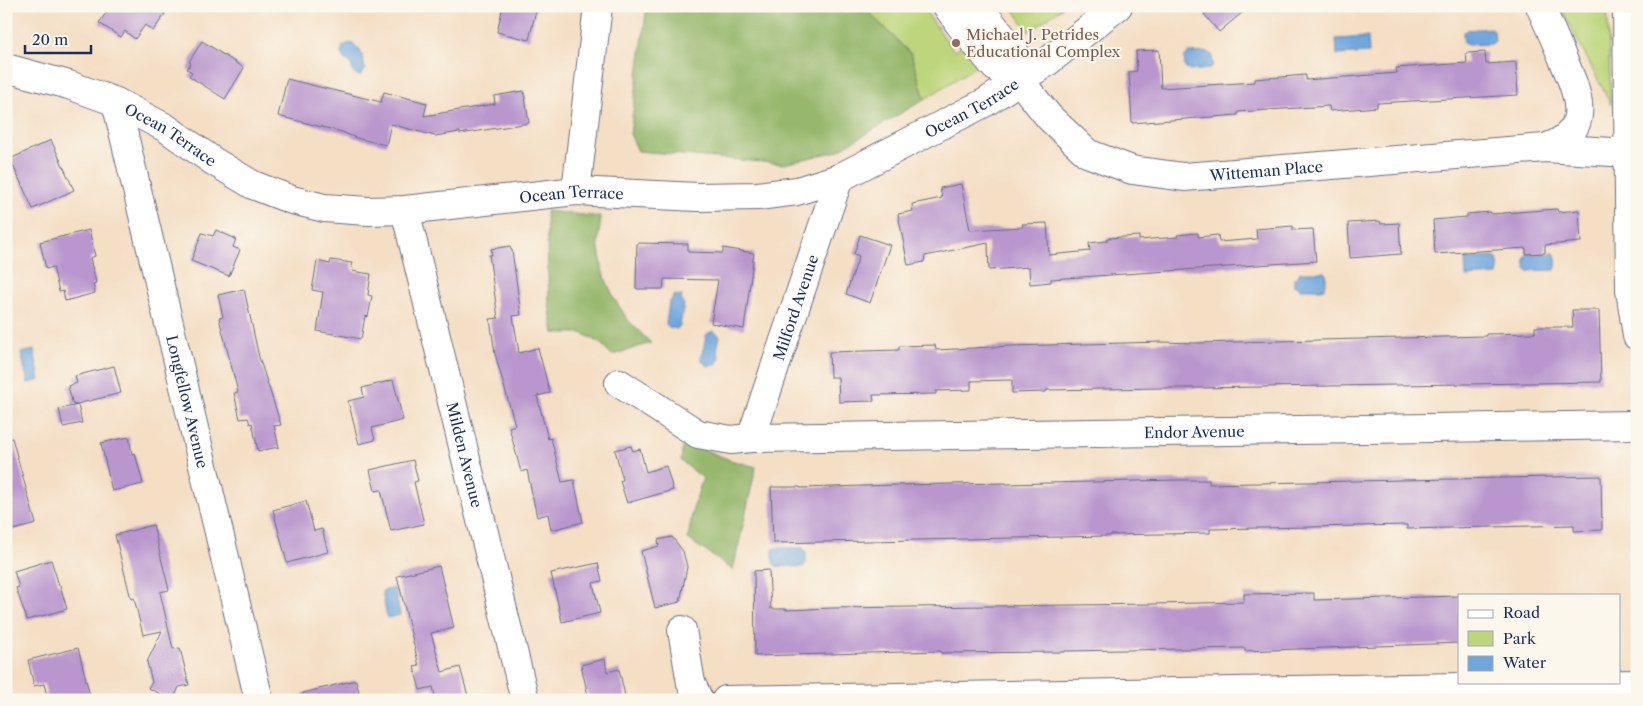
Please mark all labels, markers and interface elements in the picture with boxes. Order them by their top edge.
scale bar [25,22,91,54]
place label: Michael J. Petrides Educational Complex [966,25,1121,61]
text: 20 m [32,30,68,49]
marker: Michael J. Petrides Educational Complex [950,37,962,49]
street label: Ocean Terrace [921,74,1022,142]
street label: Ocean Terrace [122,99,220,170]
street label: Witteman Place [1208,156,1324,185]
street label: Ocean Terrace [518,181,624,207]
street label: Milford Avenue [769,252,822,363]
street label: Longfellow Avenue [163,333,213,470]
street label: Milden Avenue [443,400,487,509]
street label: Endor Avenue [1144,421,1245,442]
legend [1458,594,1620,684]
text: Road [1503,603,1540,622]
text: Park [1503,629,1537,648]
text: Water [1502,653,1547,672]

